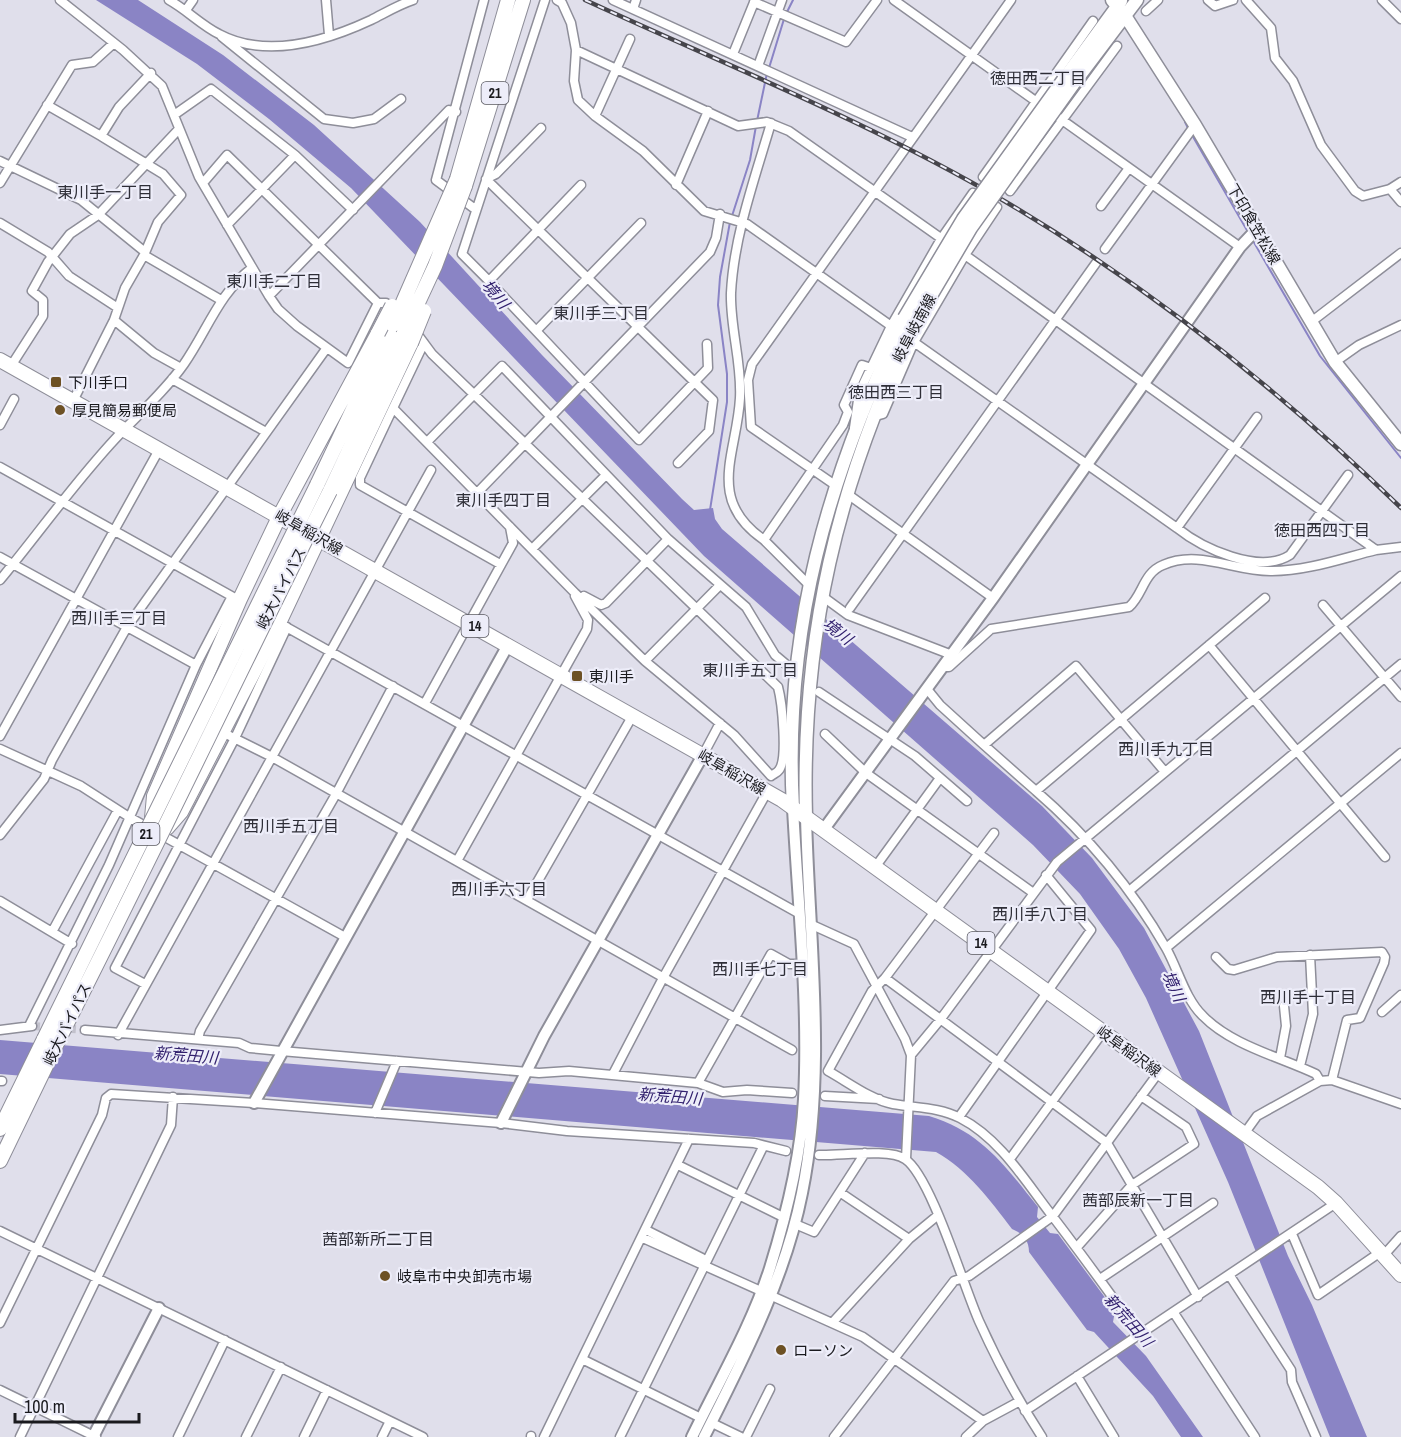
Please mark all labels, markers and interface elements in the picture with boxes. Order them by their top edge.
district label: 徳田西二丁目 [990,67,1086,89]
road number: 21 [482,82,508,104]
street label: 下印食笠松線 [1222,180,1286,268]
district label: 東川手一丁目 [57,181,153,203]
district label: 東川手二丁目 [226,270,322,292]
water label: 境川 [477,275,516,315]
street label: 岐阜岐南線 [887,290,941,366]
district label: 東川手三丁目 [553,302,649,324]
place label: 下川手口 [68,372,128,393]
marker: 下川手口 [49,375,63,389]
district label: 徳田西三丁目 [848,381,944,403]
place label: 厚見簡易郵便局 [72,400,177,421]
marker: 厚見簡易郵便局 [53,403,67,417]
district label: 東川手四丁目 [455,489,551,511]
street label: 岐阜稲沢線 [271,504,347,560]
district label: 徳田西四丁目 [1274,519,1370,541]
street label: 岐大バイパス [251,543,311,633]
district label: 西川手三丁目 [71,607,167,629]
water label: 境川 [819,612,859,651]
road number: 14 [462,615,488,637]
district label: 東川手五丁目 [702,659,798,681]
place label: 東川手 [589,666,634,687]
marker: 東川手 [570,669,584,683]
district label: 西川手九丁目 [1118,738,1214,760]
street label: 岐阜稲沢線 [694,744,770,800]
district label: 西川手五丁目 [243,815,339,837]
road number: 21 [132,823,160,845]
district label: 西川手六丁目 [451,878,547,900]
district label: 西川手八丁目 [992,903,1088,925]
road number: 14 [968,932,994,954]
district label: 西川手七丁目 [712,958,808,980]
water label: 境川 [1157,967,1192,1007]
street label: 岐大バイパス [38,979,96,1069]
district label: 西川手十丁目 [1260,986,1356,1008]
street label: 岐阜稲沢線 [1092,1020,1166,1082]
water label: 新荒田川 [153,1041,221,1069]
water label: 新荒田川 [637,1082,705,1110]
district label: 茜部辰新一丁目 [1082,1189,1194,1211]
district label: 茜部新所二丁目 [322,1228,434,1250]
place label: 岐阜市中央卸売市場 [397,1266,532,1287]
marker: 岐阜市中央卸売市場 [378,1269,392,1283]
water label: 新荒田川 [1100,1289,1160,1353]
place label: ローソン [793,1340,853,1361]
marker: ローソン [774,1343,788,1357]
scale bar [15,1386,140,1424]
text: 100 m [24,1394,65,1419]

